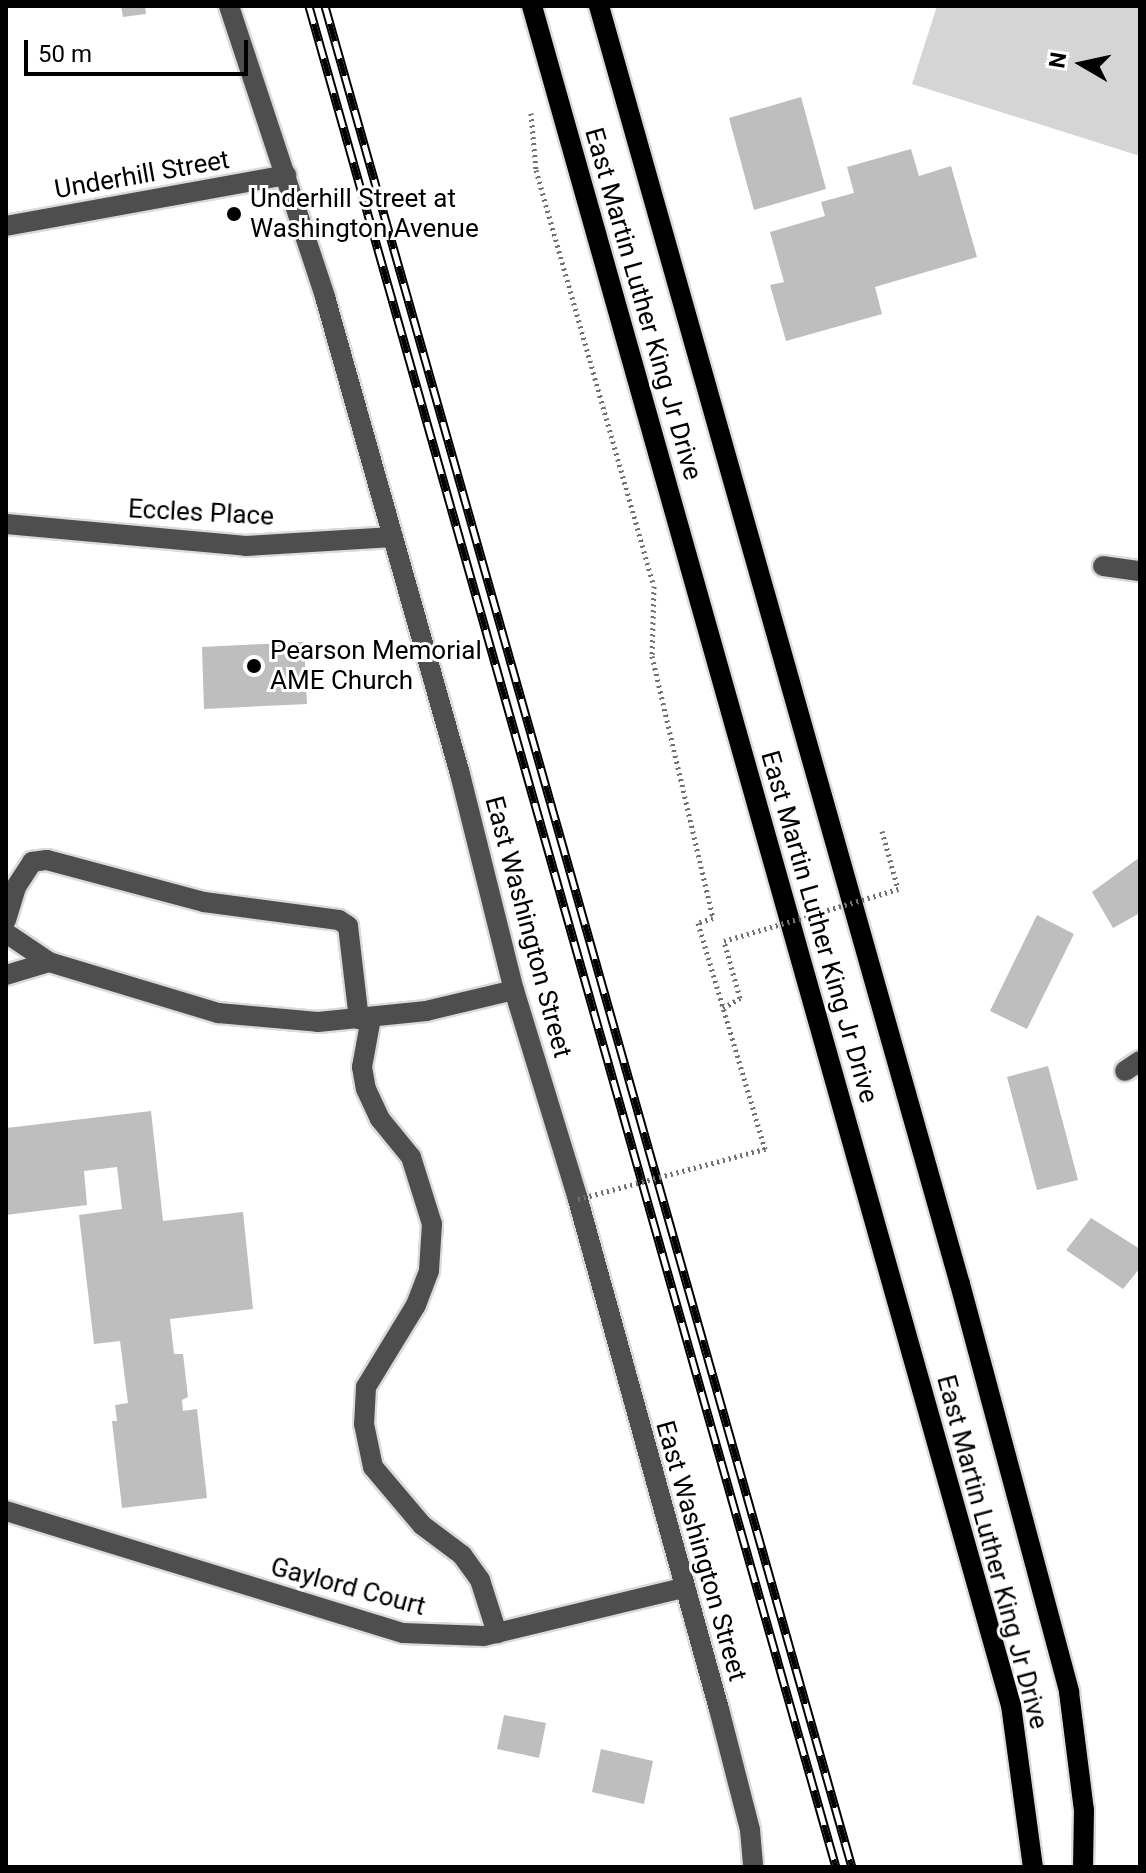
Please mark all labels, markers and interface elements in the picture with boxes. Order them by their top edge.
scale bar [28,24,252,74]
north arrow [1042,24,1122,104]
text: 50 m [38,40,92,68]
text: N [1044,51,1071,70]
street label: East Martin Luther King Jr Drive [578,124,708,484]
street label: Underhill Street [52,144,232,206]
place label: Underhill Street at Washington Avenue [250,183,479,244]
marker: Underhill Street at Washington Avenue [225,205,243,223]
street label: Eccles Place [127,494,275,532]
place label: Pearson Memorial AME Church [270,635,482,696]
marker: Pearson Memorial AME Church [245,657,263,675]
street label: East Martin Luther King Jr Drive [754,747,884,1107]
street label: East Washington Street [478,793,578,1061]
street label: East Martin Luther King Jr Drive [930,1372,1054,1732]
street label: East Washington Street [649,1417,753,1685]
street label: Gaylord Court [267,1551,429,1623]

